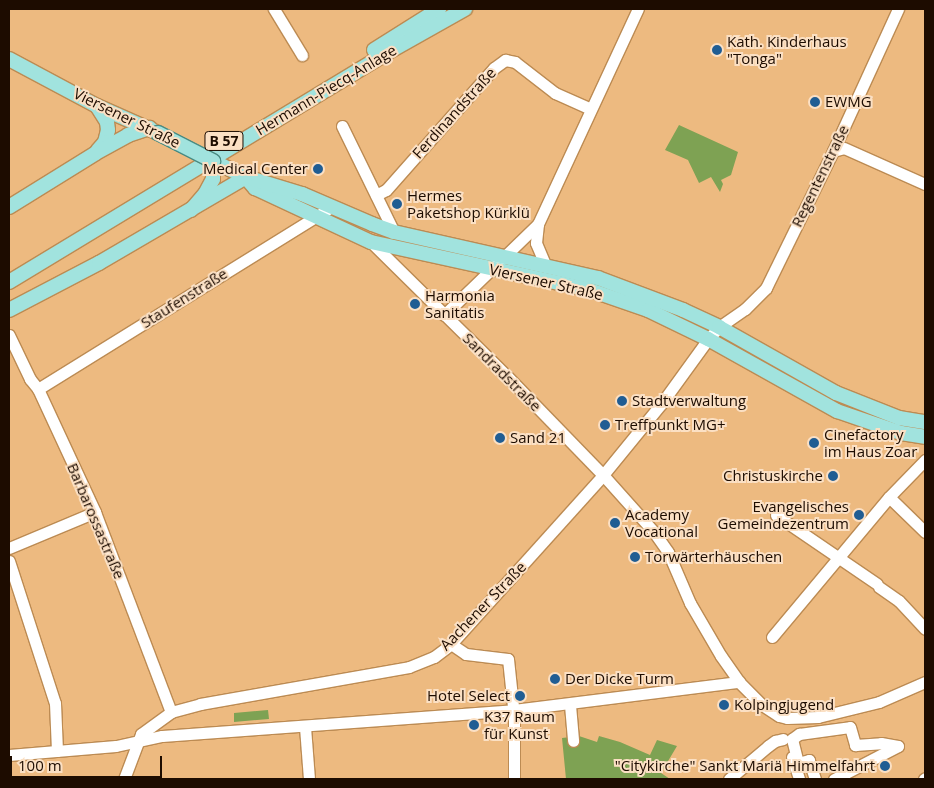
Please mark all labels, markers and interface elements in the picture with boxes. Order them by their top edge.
place label: Kath. Kinderhaus "Tonga" [727,32,847,67]
street label: Hermann-Piecq-Anlage [252,41,400,139]
marker: Kath. Kinderhaus "Tonga" [711,44,723,56]
street label: Ferdinandstraße [409,64,499,162]
street label: Viersener Straße [71,84,183,152]
place label: EWMG [825,93,872,111]
marker: EWMG [809,96,821,108]
street label: Regentenstraße [788,122,852,230]
road number: B 57 [204,130,244,152]
place label: Medical Center [203,160,308,178]
marker: Medical Center [312,163,324,175]
place label: Hermes Paketshop Kürklü [407,186,530,221]
marker: Hermes Paketshop Kürklü [391,198,403,210]
street label: Viersener Straße [487,260,605,304]
street label: Staufenstraße [137,264,231,332]
place label: Harmonia Sanitatis [425,286,495,321]
marker: Harmonia Sanitatis [409,298,421,310]
street label: Sandradstraße [459,329,545,415]
place label: Stadtverwaltung [632,392,746,410]
marker: Stadtverwaltung [616,395,628,407]
place label: Treffpunkt MG+ [615,416,726,434]
marker: Treffpunkt MG+ [599,419,611,431]
place label: Cinefactory im Haus Zoar [824,425,917,460]
place label: Sand 21 [510,429,566,447]
marker: Sand 21 [494,432,506,444]
marker: Cinefactory im Haus Zoar [808,437,820,449]
street label: Barbarossastraße [63,460,129,582]
place label: Christuskirche [723,467,823,485]
marker: Christuskirche [827,470,839,482]
place label: Evangelisches Gemeindezentrum [718,497,849,532]
place label: Academy Vocational [625,505,698,540]
marker: Evangelisches Gemeindezentrum [853,509,865,521]
marker: Academy Vocational [609,517,621,529]
place label: Torwärterhäuschen [645,548,782,566]
marker: Torwärterhäuschen [629,551,641,563]
street label: Aachener Straße [436,558,530,654]
place label: Der Dicke Turm [565,670,674,688]
marker: Der Dicke Turm [549,673,561,685]
place label: Hotel Select [427,687,510,705]
marker: Hotel Select [514,690,526,702]
place label: Kolpingjugend [734,696,834,714]
marker: Kolpingjugend [718,699,730,711]
place label: K37 Raum für Kunst [484,707,555,742]
marker: K37 Raum für Kunst [468,719,480,731]
scale bar [12,746,165,778]
text: 100 m [18,755,62,775]
place label: "Citykirche" Sankt Mariä Himmelfahrt [615,757,875,775]
marker: "Citykirche" Sankt Mariä Himmelfahrt [879,760,891,772]

